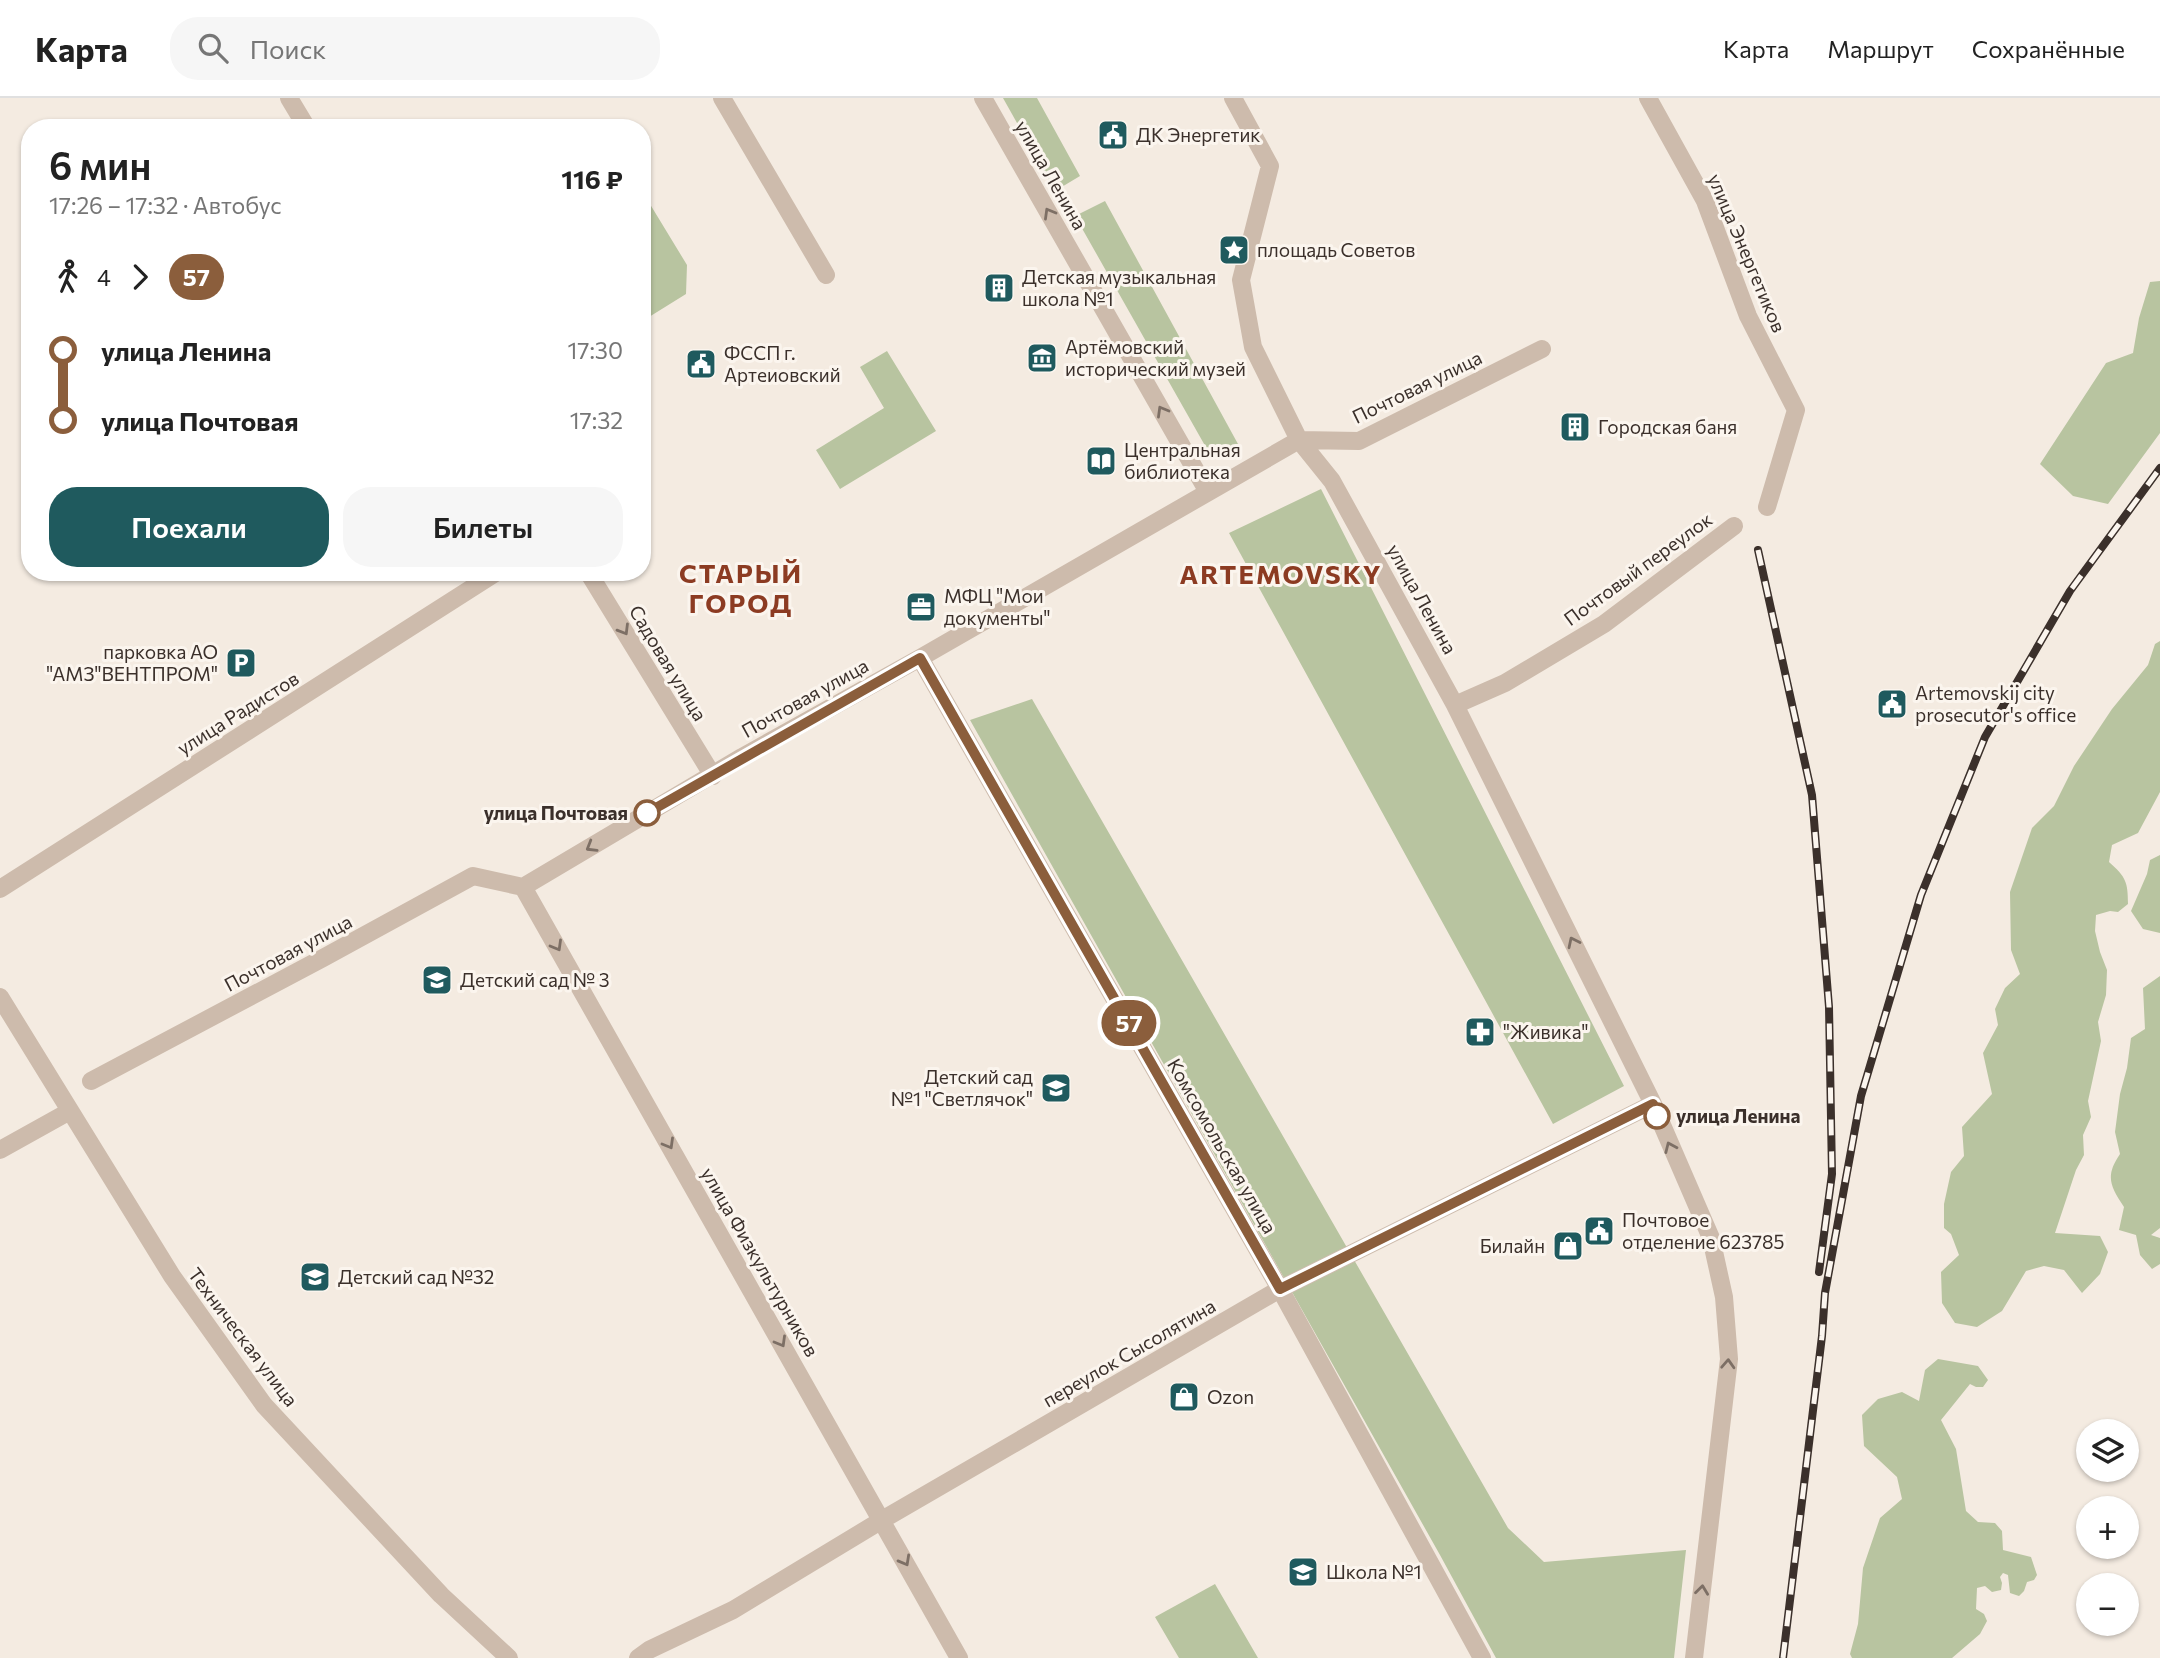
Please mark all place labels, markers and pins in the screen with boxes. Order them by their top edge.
public building icon: ДК Энергетик [1096,118,1130,152]
place label: ДК Энергетик [1136,123,1261,146]
place icon: площадь Советов [1217,233,1251,267]
place label: площадь Советов [1257,238,1415,261]
place label: Детская музыкальная школа №1 [1022,265,1216,310]
building icon: Детская музыкальная школа №1 [982,271,1016,305]
place label: Артёмовский исторический музей [1065,335,1246,380]
place label: ФССП г. Артеиовский [724,341,841,386]
museum icon: Артёмовский исторический музей [1025,341,1059,375]
public building icon: ФССП г. Артеиовский [684,347,718,381]
building icon: Городская баня [1558,410,1592,444]
place label: Городская баня [1598,415,1737,438]
place label: Центральная библиотека [1124,438,1241,483]
library icon: Центральная библиотека [1084,444,1118,478]
place label: МФЦ "Мои документы" [944,584,1050,629]
office icon: МФЦ "Мои документы" [904,590,938,624]
place label: парковка АО "АМЗ"ВЕНТПРОМ" [46,640,218,685]
parking icon: парковка АО "АМЗ"ВЕНТПРОМ" [224,646,258,680]
place label: Artemovskij city prosecutor's office [1915,681,2076,726]
public building icon: Artemovskij city prosecutor's office [1875,687,1909,721]
marker: улица Почтовая [634,800,660,826]
place label: улица Почтовая [484,801,628,824]
school or university icon: Детский сад № 3 [420,963,454,997]
place label: Детский сад № 3 [460,968,609,991]
pharmacy icon: "Живика" [1463,1015,1497,1049]
place label: "Живика" [1503,1020,1589,1043]
place label: Детский сад №1 "Светлячок" [891,1065,1033,1110]
school or university icon: Детский сад №1 "Светлячок" [1039,1071,1073,1105]
marker: улица Ленина [1644,1103,1670,1129]
place label: улица Ленина [1676,1104,1801,1127]
place label: Почтовое отделение 623785 [1622,1208,1784,1253]
public building icon: Почтовое отделение 623785 [1582,1214,1616,1248]
shop icon: Билайн [1551,1229,1585,1263]
place label: Билайн [1480,1234,1545,1257]
school or university icon: Детский сад №32 [298,1260,332,1294]
place label: Детский сад №32 [338,1265,494,1288]
shop icon: Ozon [1167,1380,1201,1414]
place label: Ozon [1207,1385,1254,1408]
school or university icon: Школа №1 [1286,1555,1320,1589]
place label: Школа №1 [1326,1560,1422,1583]

